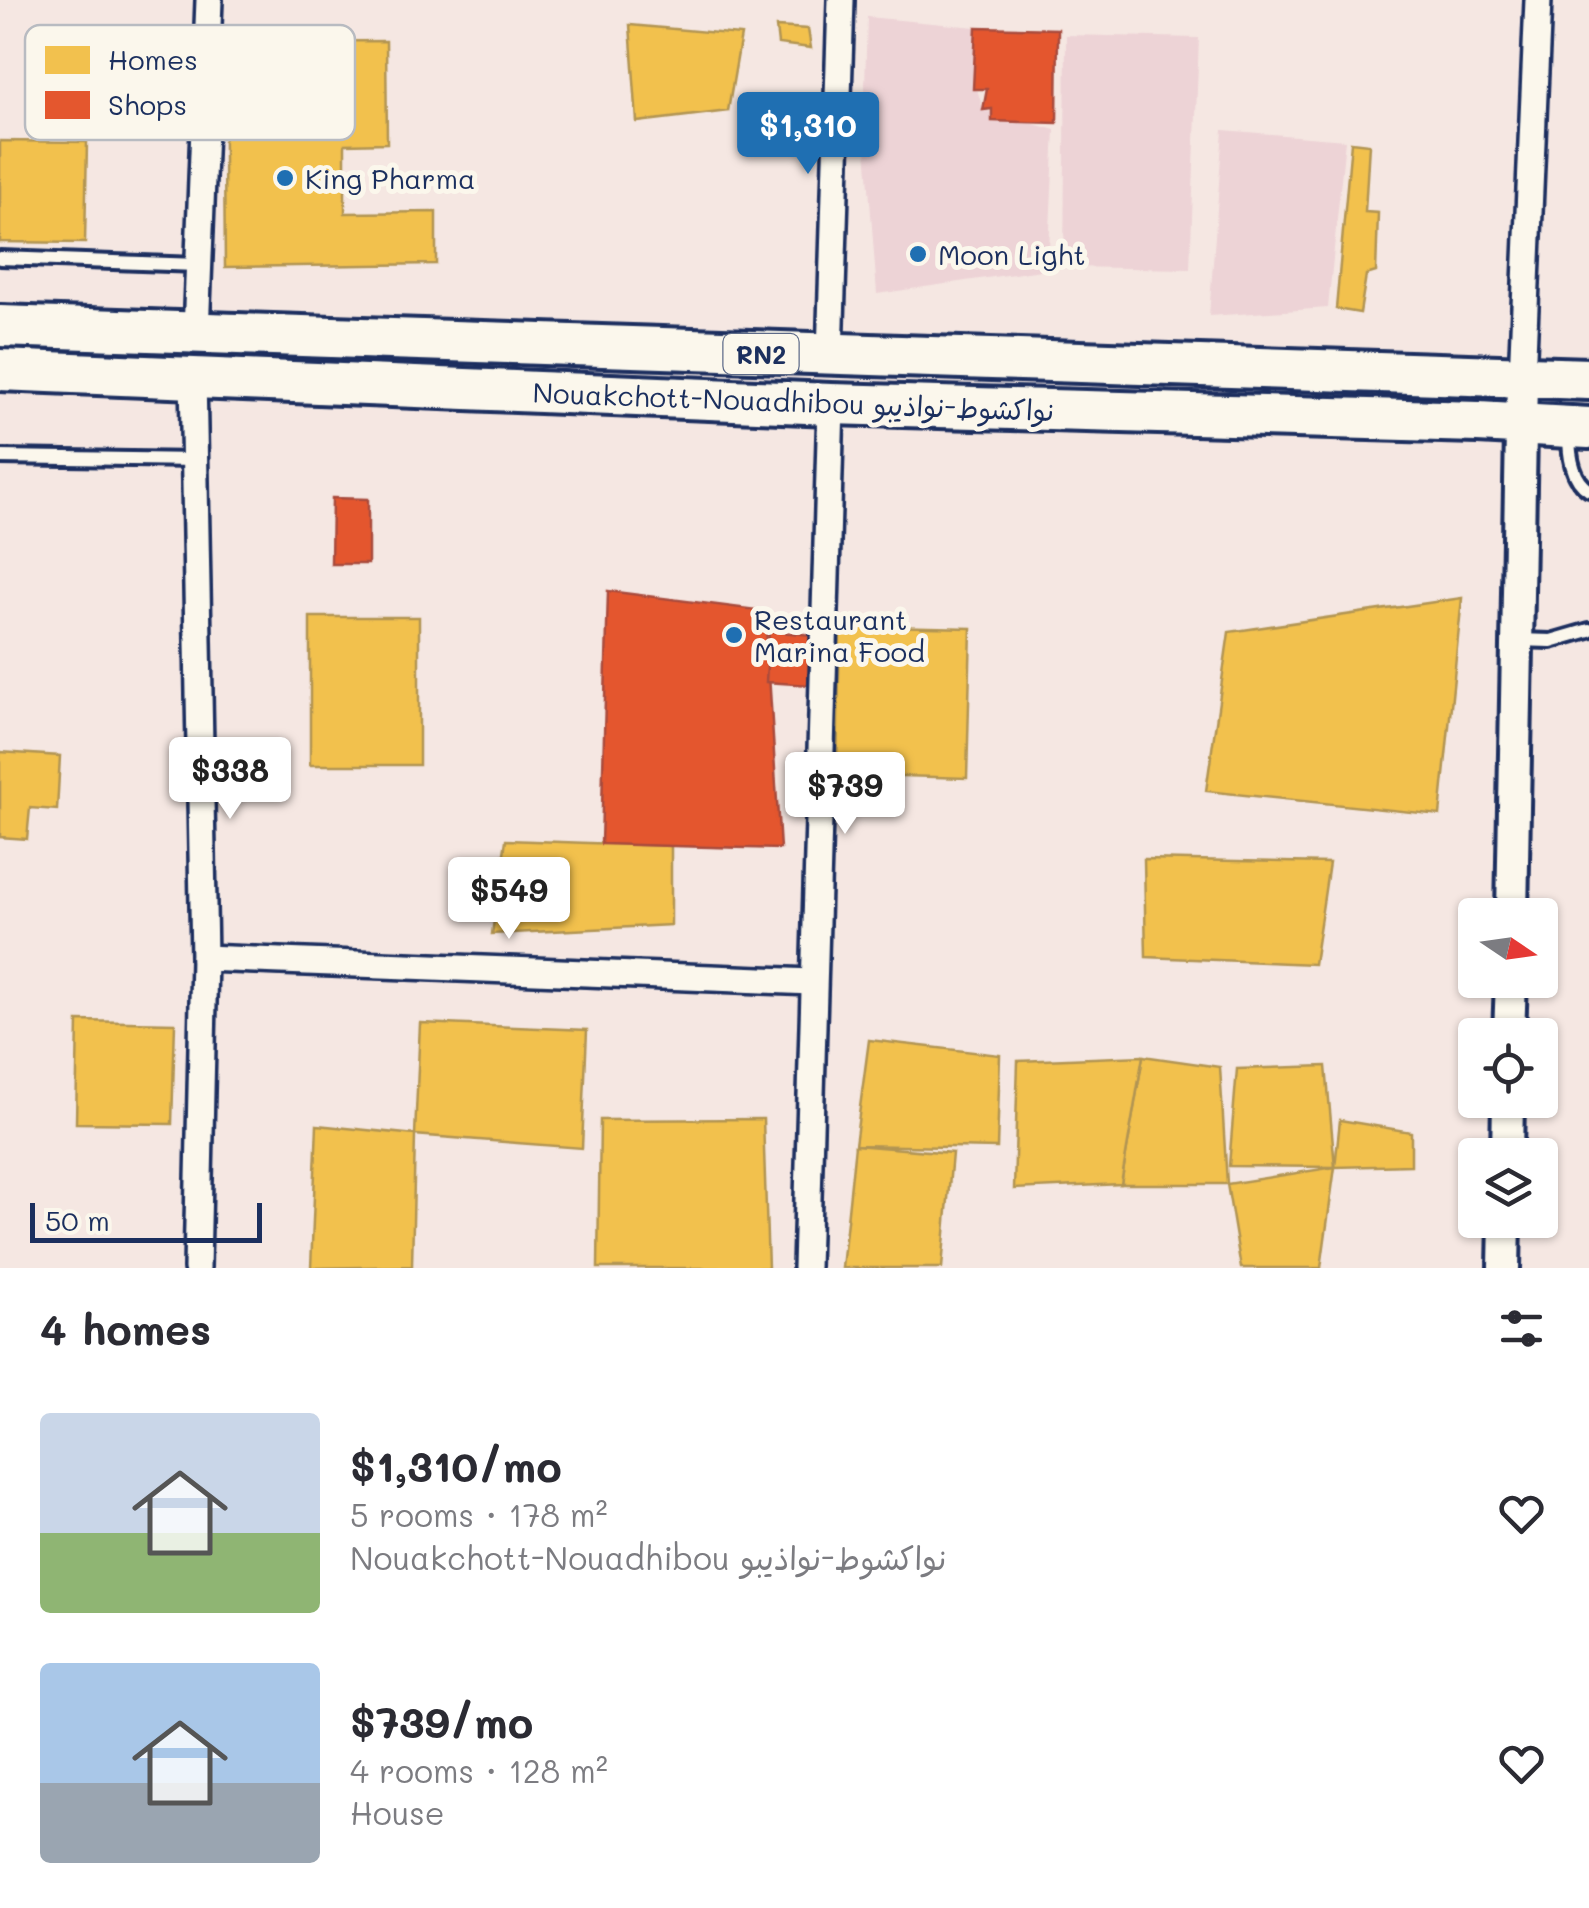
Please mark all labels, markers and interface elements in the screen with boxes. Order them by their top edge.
legend [25,25,355,140]
text: Homes [108,41,198,77]
text: Shops [108,86,187,122]
pin: $1,310 [727,92,889,177]
text: $1,310 [759,103,857,145]
place label: King Pharma [305,160,475,196]
marker: King Pharma [274,167,296,189]
place label: Moon Light [938,236,1086,272]
marker: Moon Light [907,243,929,265]
road number: RN2 [724,334,798,374]
street label: Nouakchott-Nouadhibou نواكشوط-نواذيبو [532,374,1056,430]
place label: Restaurant Marina Food [754,601,925,669]
marker: Restaurant Marina Food [723,624,745,646]
pin: $338 [171,737,289,822]
text: $338 [191,748,269,790]
pin: $739 [786,752,904,837]
text: $739 [807,763,883,805]
pin: $549 [450,857,568,942]
text: $549 [470,868,548,910]
north arrow [1458,898,1558,998]
map controls [1458,898,1558,1238]
button: locate [1458,1018,1558,1118]
button: layers [1458,1138,1558,1238]
scale bar [30,1198,262,1242]
text: 50 m [45,1202,110,1238]
text: 4 homes [40,1301,211,1356]
icon: filters [1494,1301,1549,1356]
text: $1,310/mo [350,1438,562,1493]
icon: home [120,1453,240,1573]
icon: heart [1494,1486,1549,1541]
text: 5 rooms · 178 m² [350,1493,608,1535]
text: Nouakchott-Nouadhibou نواكشوط-نواذيبو [350,1536,948,1578]
text: $739/mo [350,1694,533,1749]
icon: home [120,1703,240,1823]
icon: heart [1494,1736,1549,1791]
text: 4 rooms · 128 m² [350,1749,608,1791]
text: House [350,1791,445,1833]

